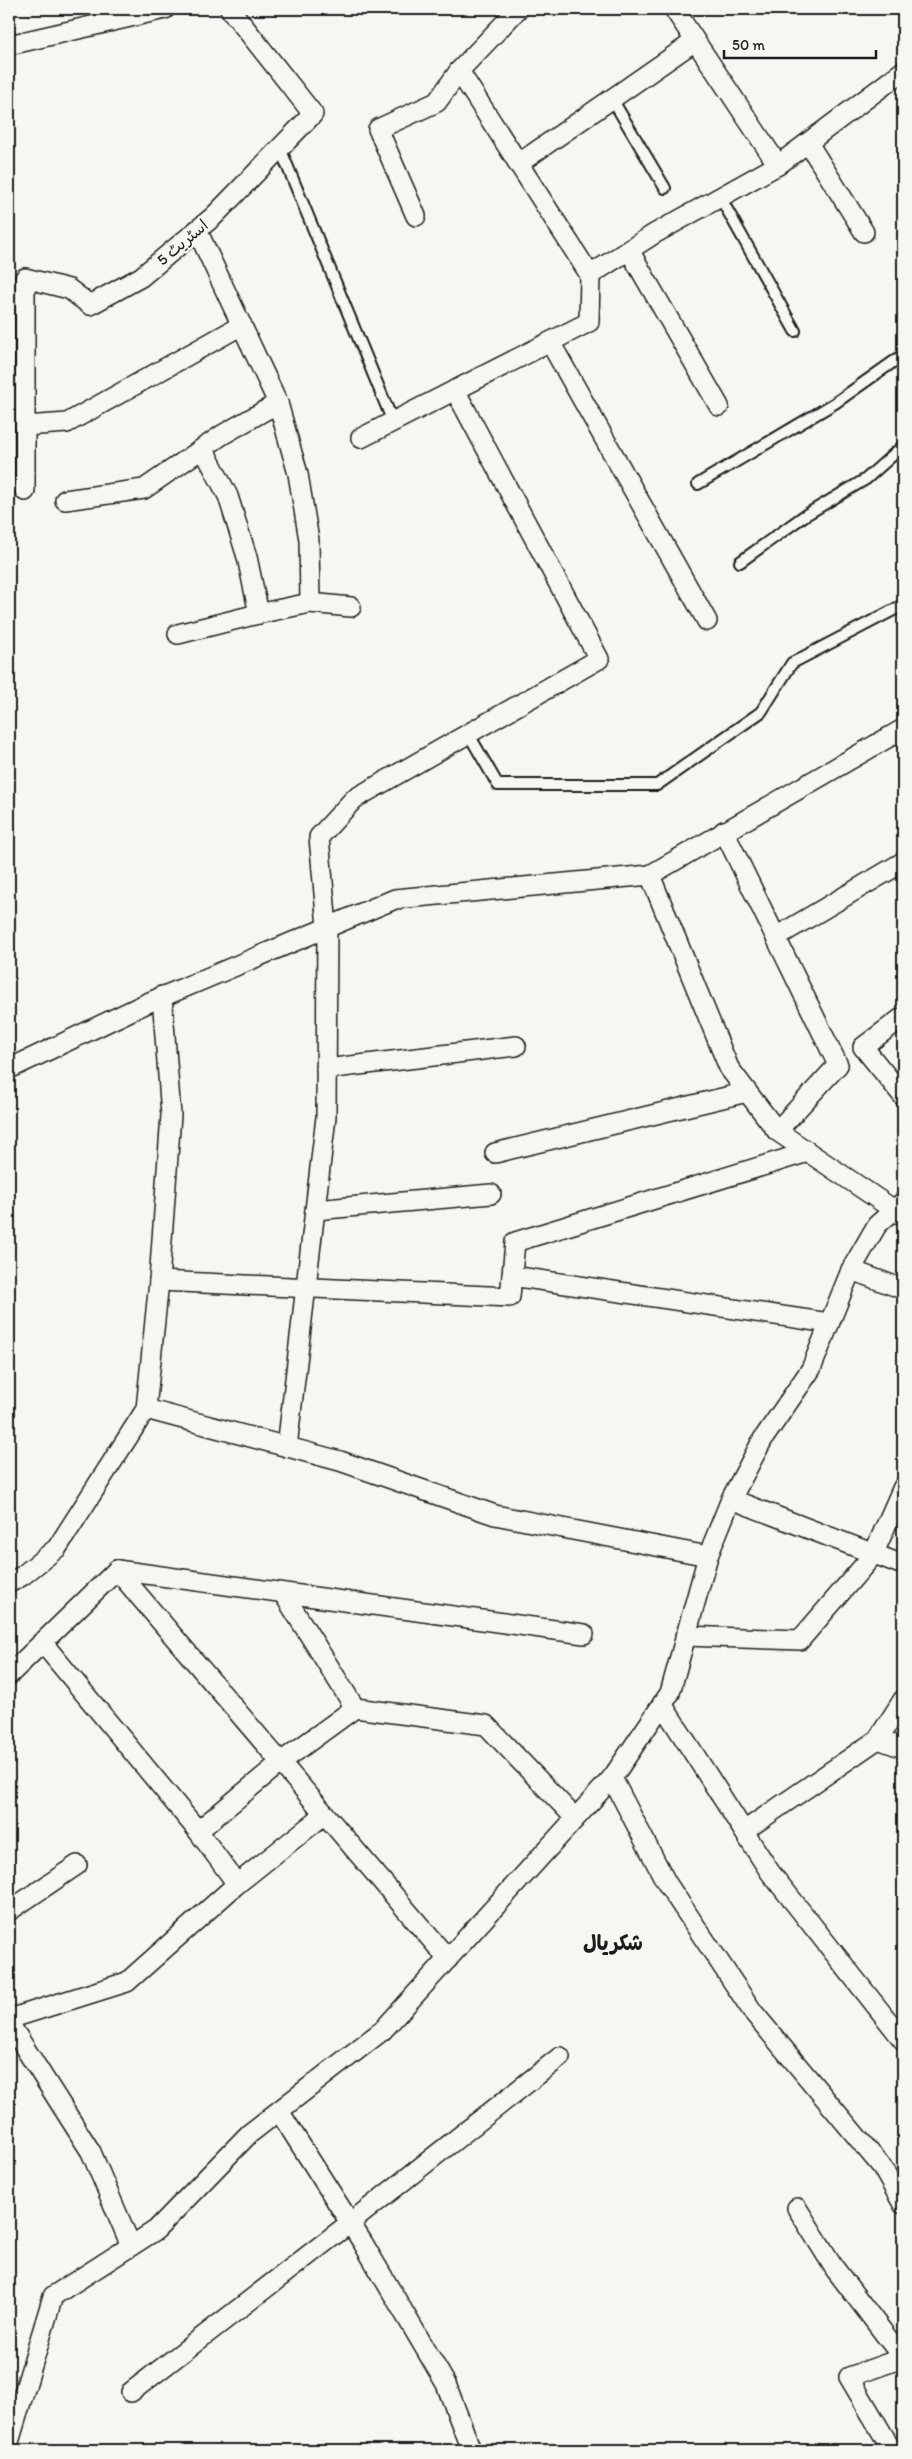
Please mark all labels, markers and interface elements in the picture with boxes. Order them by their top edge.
scale bar [724,28,877,60]
text: 50 m [732,36,765,54]
street label: اسٹریٹ 5 [153,216,212,269]
district label: شکریال [583,1930,643,1956]

